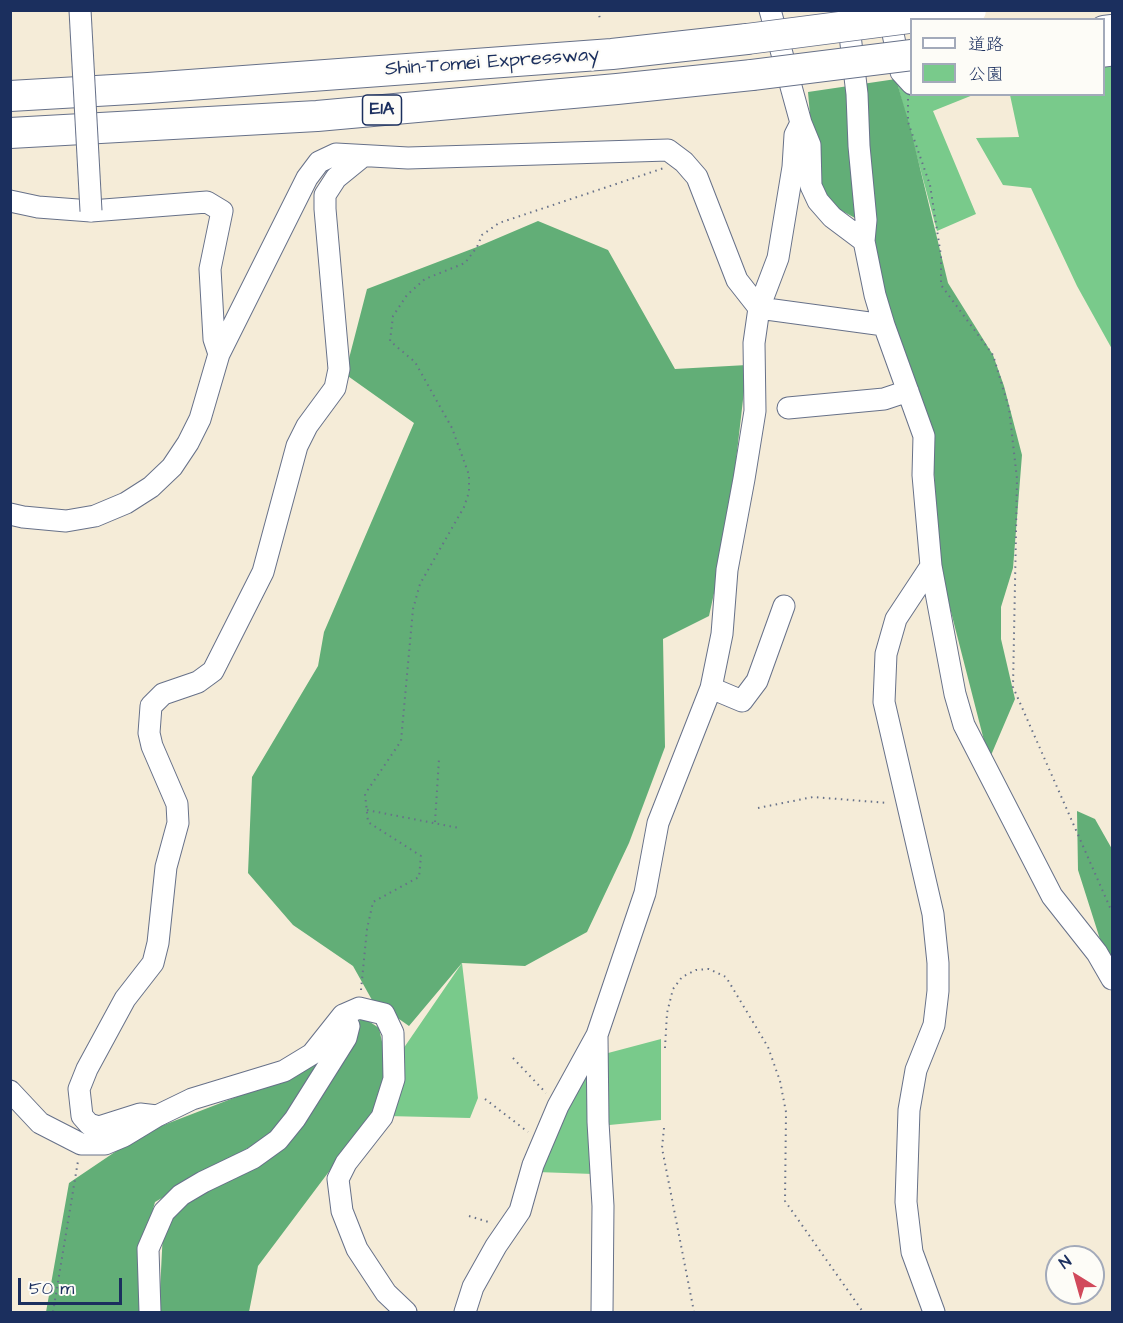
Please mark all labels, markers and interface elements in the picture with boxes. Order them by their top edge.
legend [910,18,1105,96]
text: 道路 [968,32,1004,57]
street label: Shin-Tomei Expressway [384,44,600,82]
text: 公園 [968,62,1004,87]
road number: E1A [362,95,401,125]
north arrow [1045,1245,1105,1305]
text: N [1055,1250,1076,1274]
scale bar [21,1266,124,1304]
text: 50 m [29,1276,74,1301]

